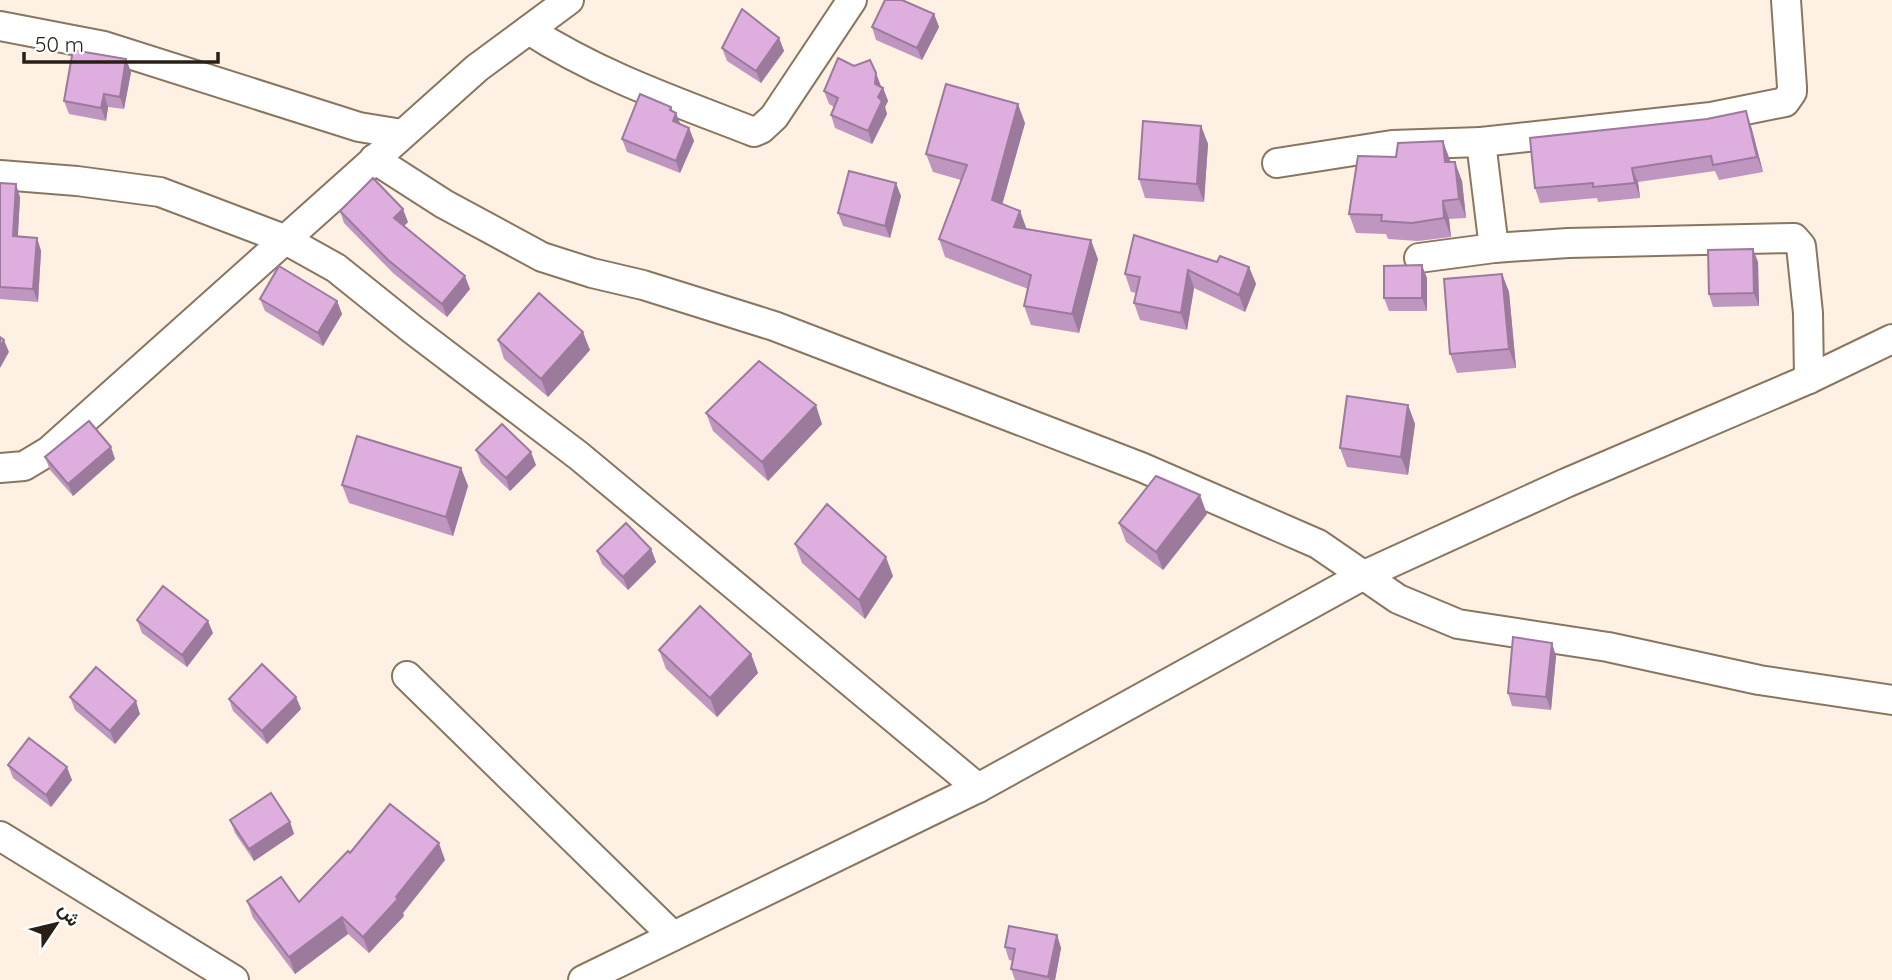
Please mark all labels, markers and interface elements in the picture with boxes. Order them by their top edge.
scale bar [24,21,219,65]
text: 50 m [35,31,84,57]
north arrow [21,889,91,959]
text: ش [54,898,86,931]

